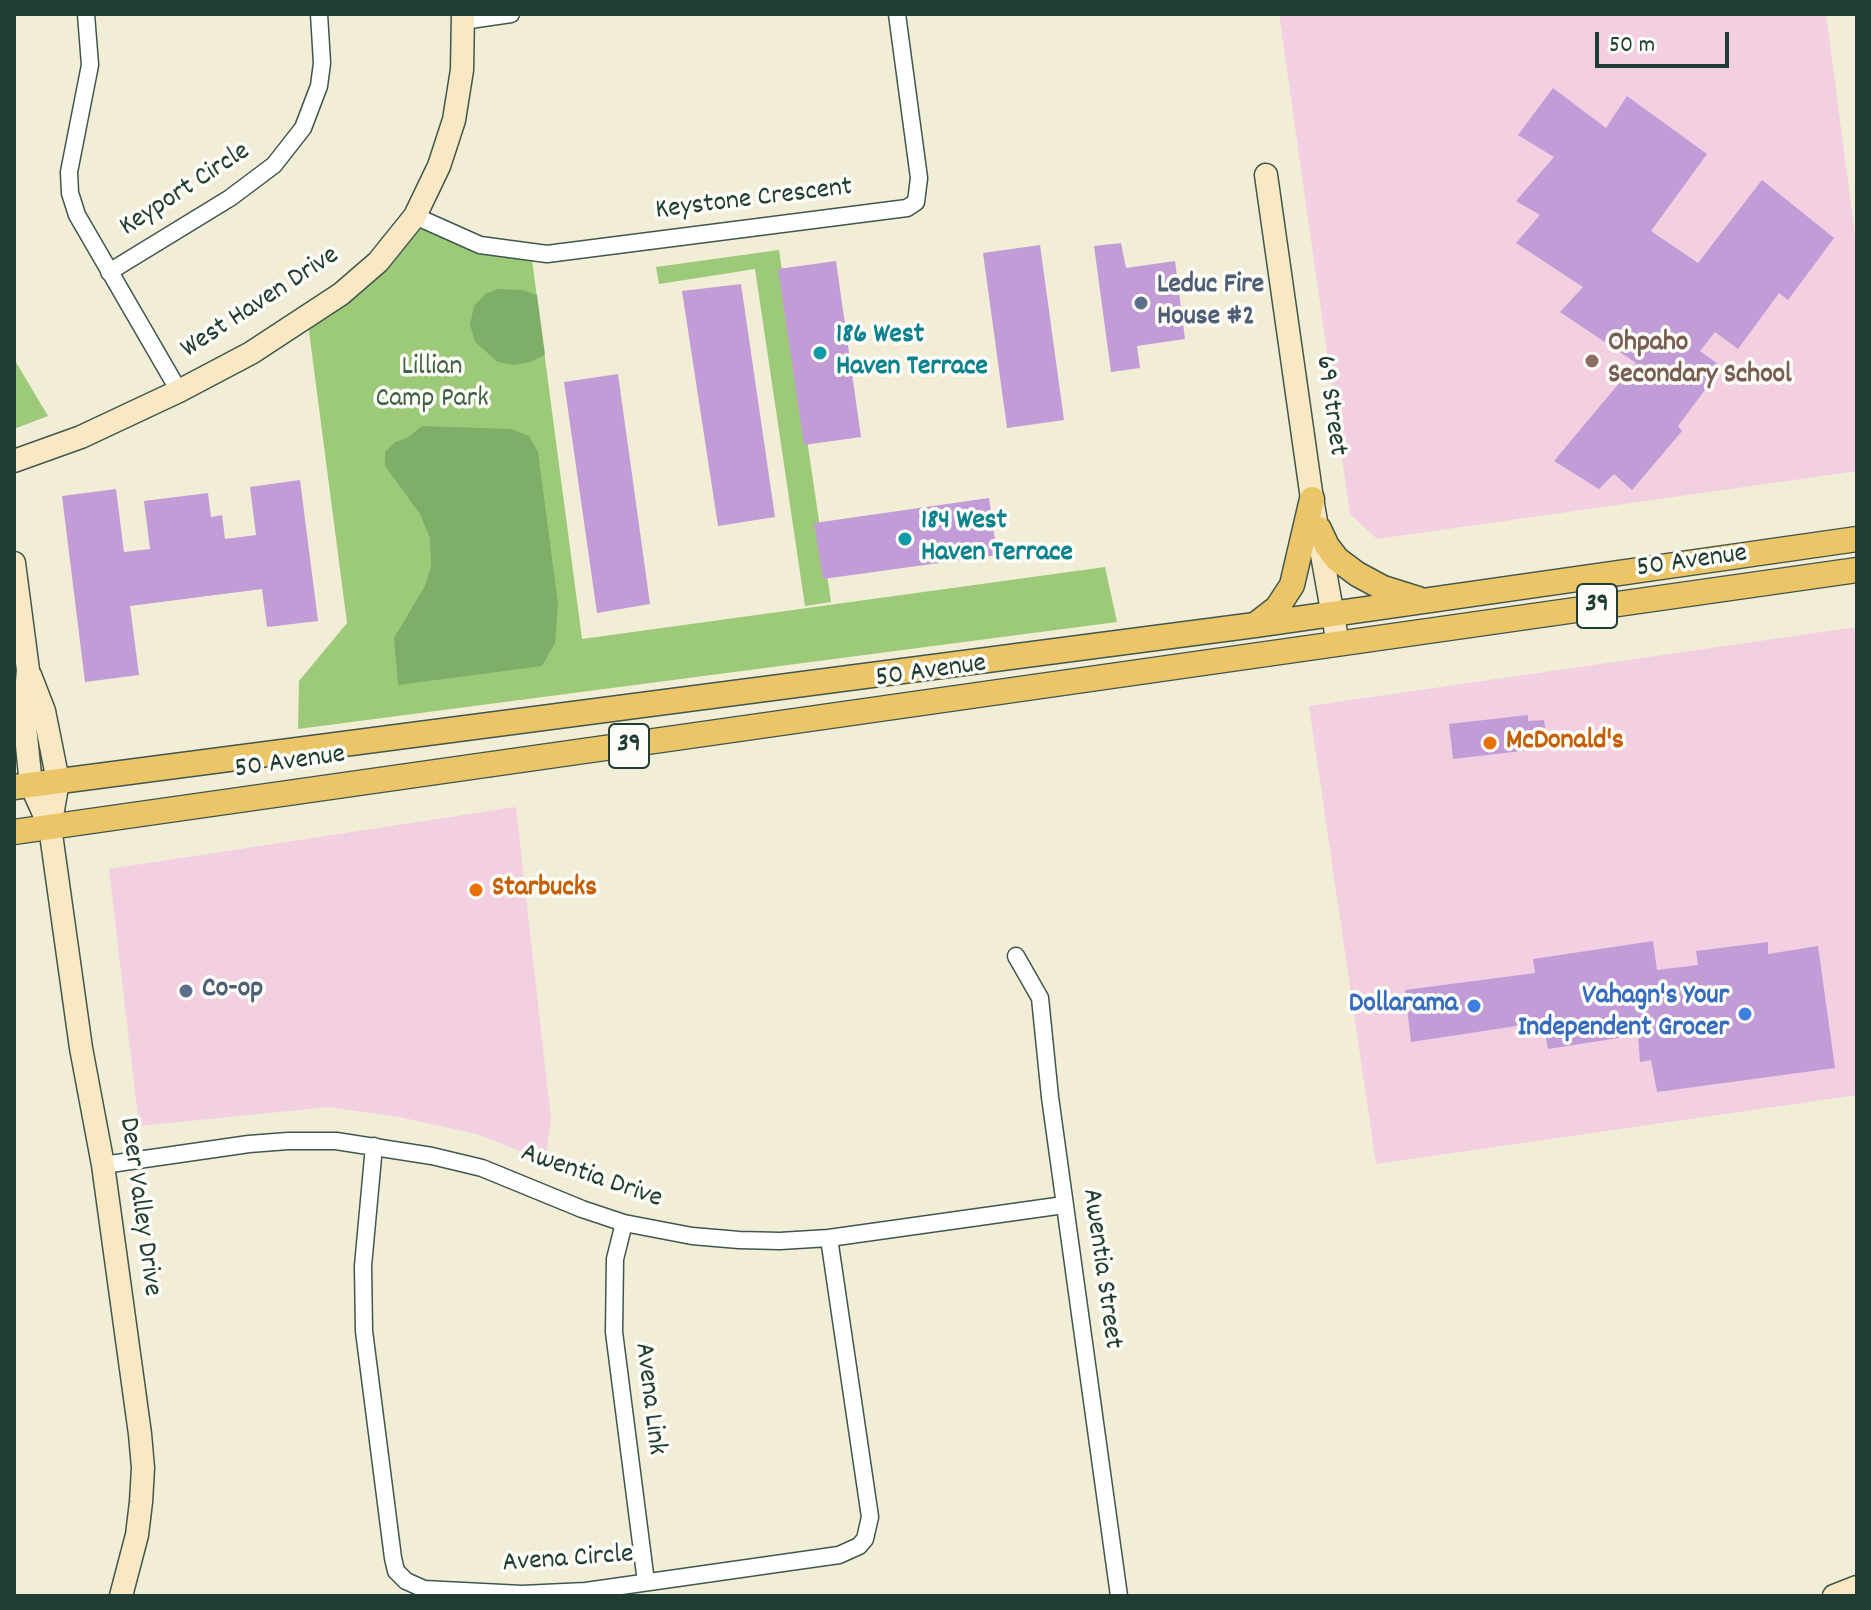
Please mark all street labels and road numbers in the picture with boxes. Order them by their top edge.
street label: Keyport Circle [115,136,257,246]
street label: Keystone Crescent [654,172,854,230]
street label: West Haven Drive [176,240,346,368]
street label: 69 Street [1305,354,1353,458]
street label: 50 Avenue [1635,539,1749,587]
road number: 39 [1577,584,1617,628]
street label: 50 Avenue [874,649,988,697]
road number: 39 [609,724,649,768]
street label: 50 Avenue [233,740,347,788]
street label: Deer Valley Drive [109,1116,167,1298]
street label: Awentia Drive [516,1138,666,1218]
street label: Awentia Street [1072,1187,1128,1351]
street label: Avena Link [624,1341,672,1457]
street label: Avena Circle [501,1540,635,1582]

